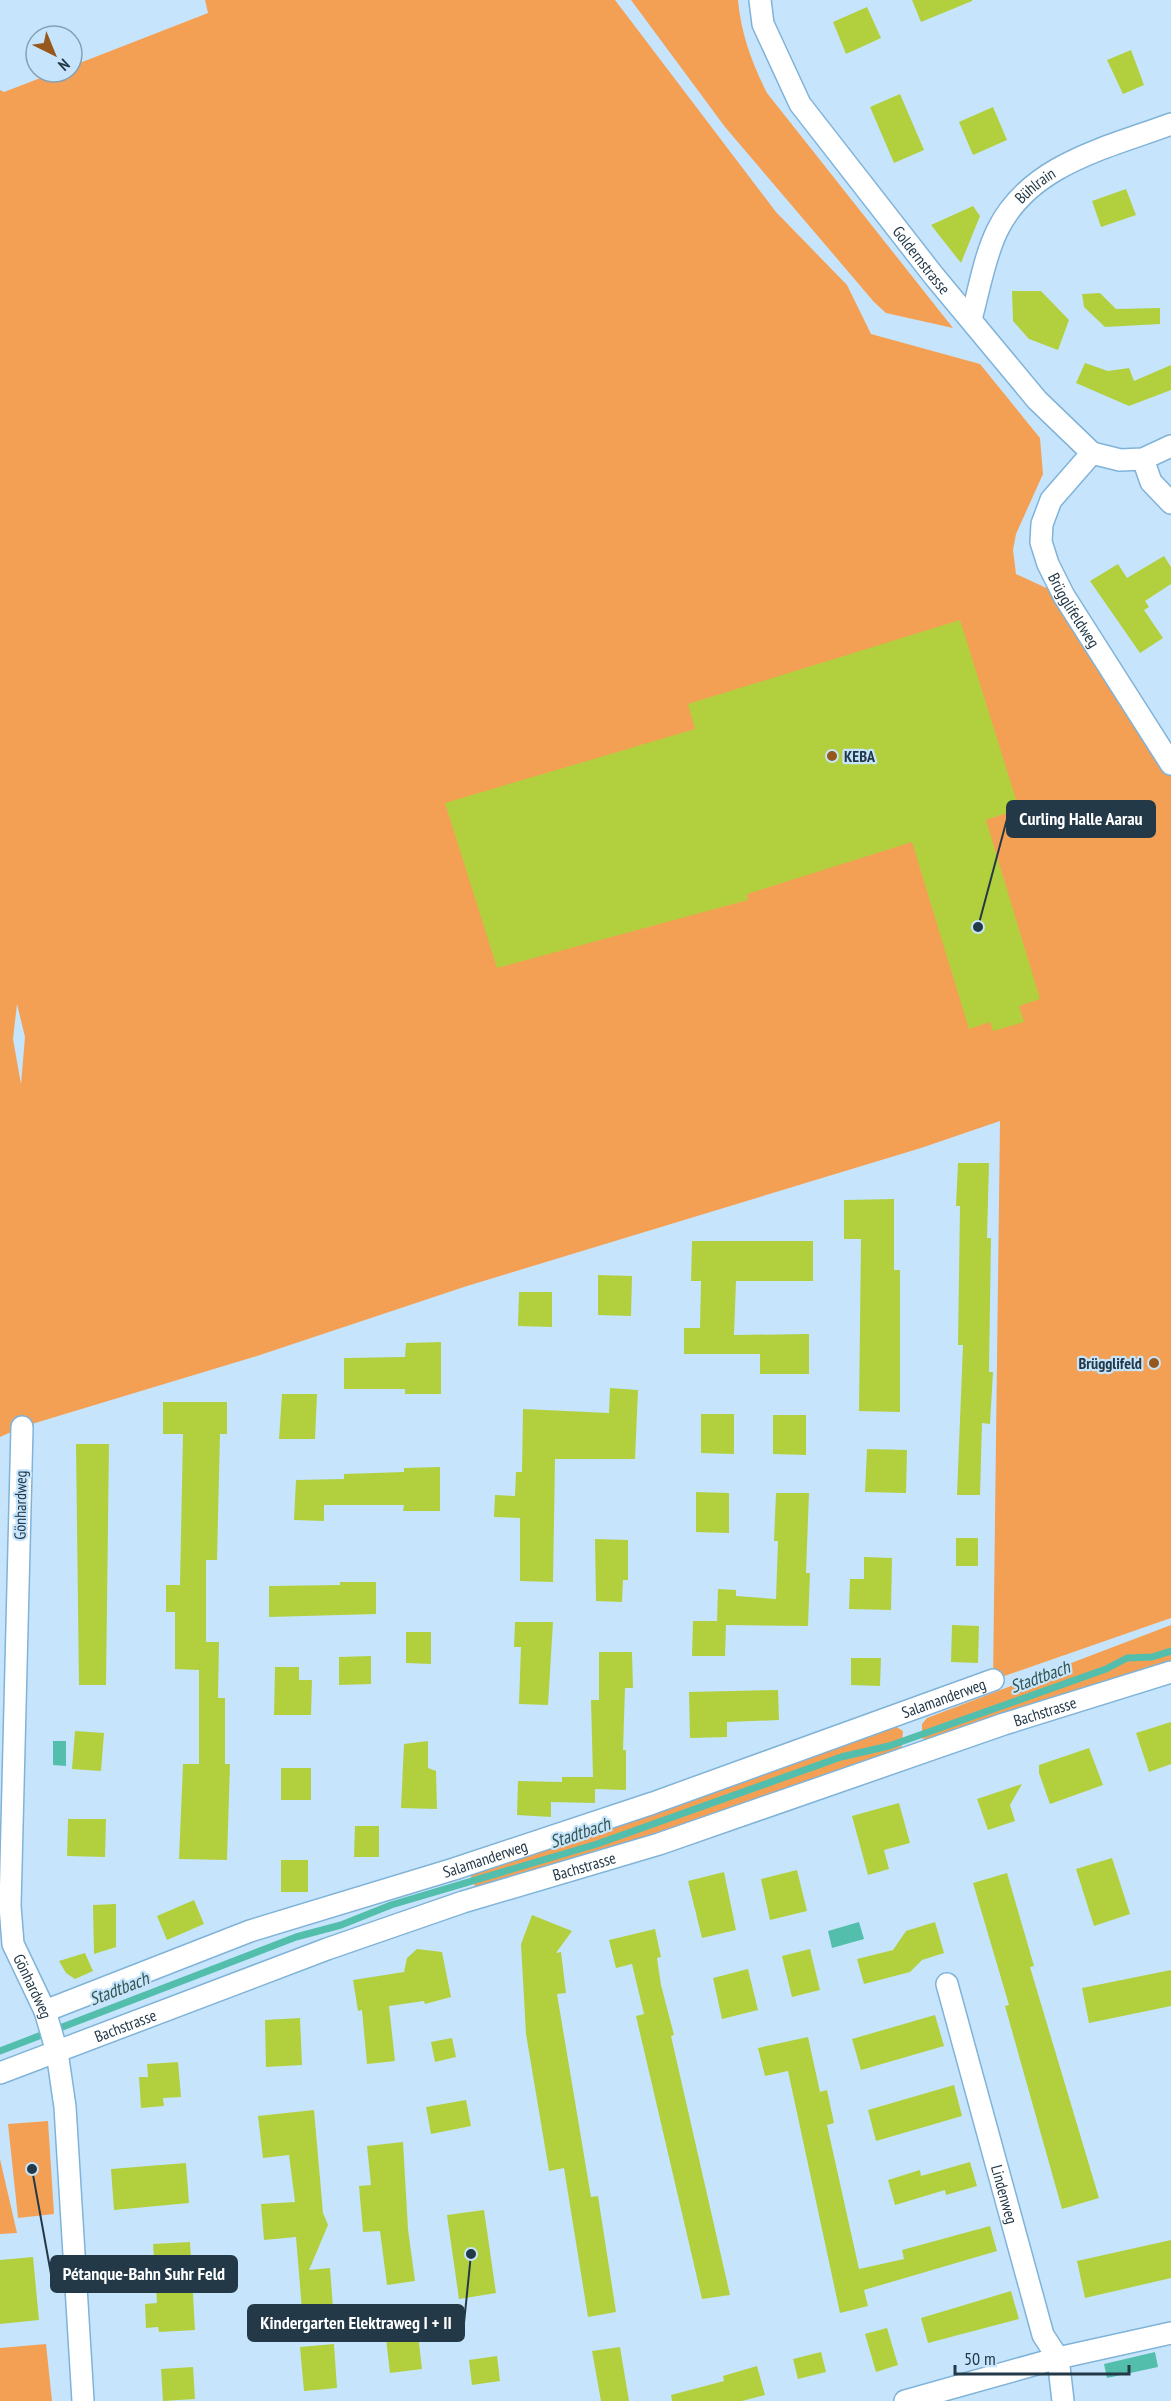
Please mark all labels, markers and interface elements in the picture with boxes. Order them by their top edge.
north arrow [24,24,84,84]
text: N [54,55,74,75]
street label: Bühlrain [1010,163,1059,207]
street label: Goldernstrasse [889,222,955,298]
street label: Brügglifeldweg [1044,569,1104,651]
place label: KEBA [844,746,876,766]
marker: KEBA [825,749,839,763]
callout: Curling Halle Aarau [1007,801,1155,837]
text: Curling Halle Aarau [1019,807,1143,830]
place label: Brügglifeld [1079,1353,1142,1373]
marker: Brügglifeld [1147,1356,1161,1370]
street label: Gönhardweg [9,1470,31,1540]
water label: Stadtbach [1007,1655,1074,1698]
street label: Salamanderweg [899,1674,988,1722]
street label: Bachstrasse [1011,1692,1079,1730]
water label: Stadtbach [547,1812,614,1853]
street label: Salamanderweg [440,1835,530,1882]
street label: Bachstrasse [550,1847,618,1885]
street label: Gönhardweg [9,1951,57,2021]
water label: Stadtbach [86,1966,153,2010]
street label: Bachstrasse [91,2005,159,2046]
street label: Lindenweg [987,2162,1022,2226]
callout: Pétanque-Bahn Suhr Feld [51,2256,237,2292]
text: Pétanque-Bahn Suhr Feld [63,2262,225,2285]
callout: Kindergarten Elektraweg I + II [248,2305,464,2341]
text: Kindergarten Elektraweg I + II [260,2311,452,2334]
scale bar [955,2338,1129,2376]
text: 50 m [964,2347,996,2370]

